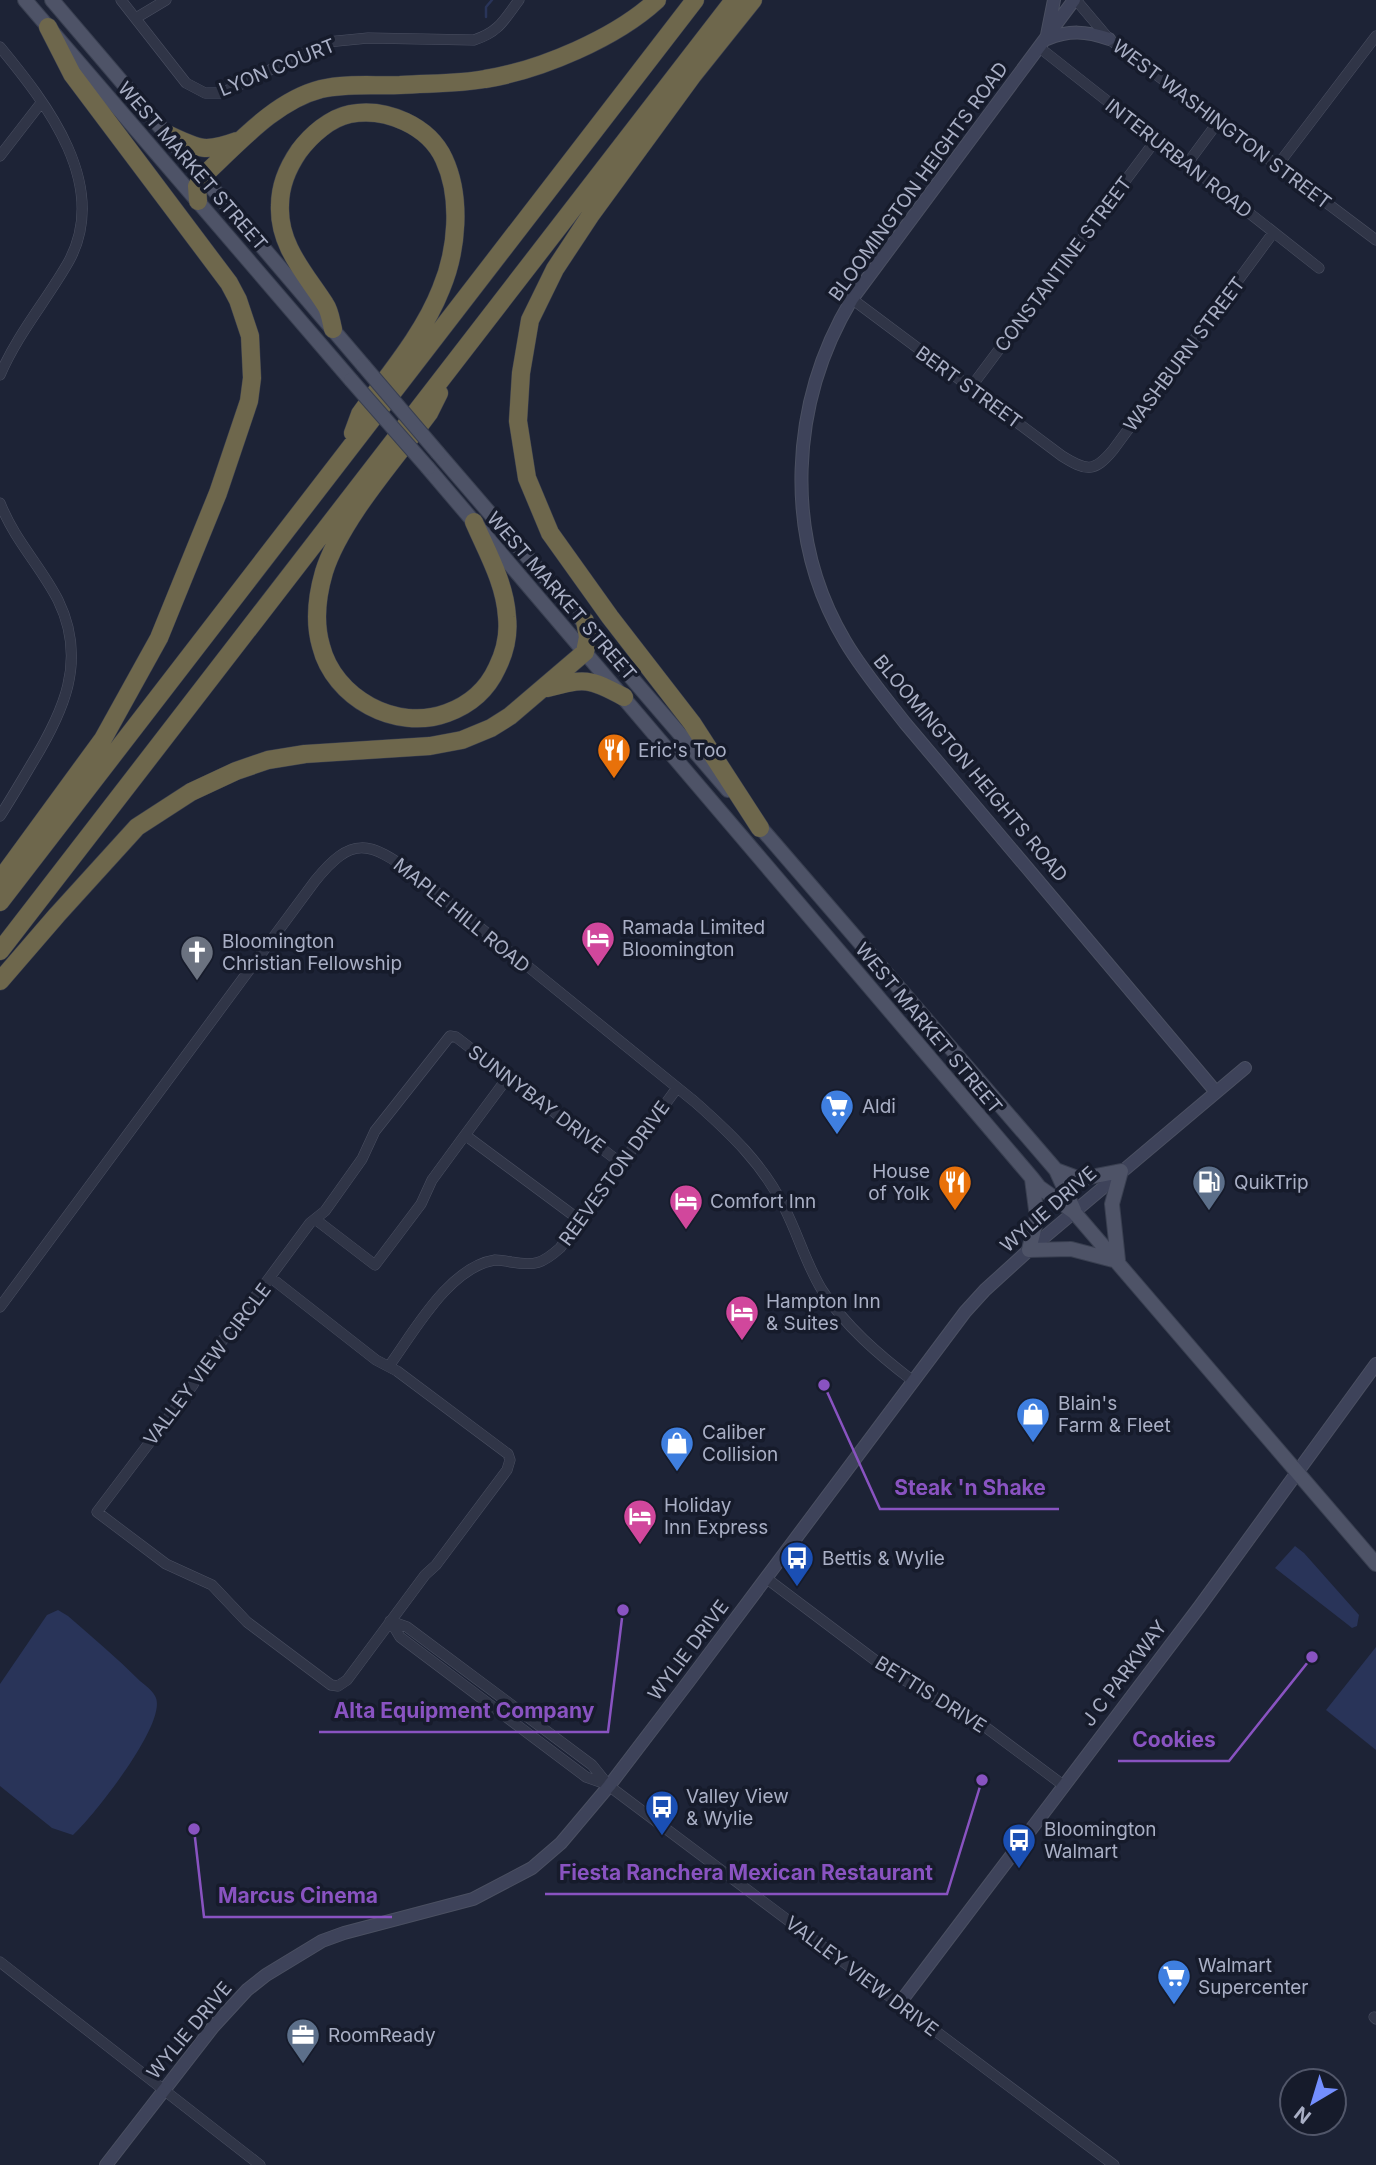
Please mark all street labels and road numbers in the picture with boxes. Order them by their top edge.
street label: LYON COURT [216,34,339,101]
street label: WEST WASHINGTON STREET [1108,35,1336,214]
street label: BLOOMINGTON HEIGHTS ROAD [824,57,1013,305]
street label: WEST MARKET STREET [113,77,272,255]
street label: INTERURBAN ROAD [1101,94,1257,223]
street label: CONSTANTINE STREET [990,172,1137,356]
street label: WASHBURN STREET [1119,273,1250,436]
street label: BERT STREET [911,341,1026,434]
street label: WEST MARKET STREET [482,507,641,685]
street label: BLOOMINGTON HEIGHTS ROAD [869,650,1072,887]
street label: MAPLE HILL ROAD [389,853,535,977]
street label: WEST MARKET STREET [850,938,1007,1118]
street label: SUNNYBAY DRIVE [464,1040,610,1158]
street label: REEVESTON DRIVE [554,1096,675,1250]
street label: WYLIE DRIVE [996,1161,1101,1257]
street label: VALLEY VIEW CIRCLE [139,1279,276,1450]
street label: WYLIE DRIVE [643,1596,734,1705]
street label: J C PARKWAY [1077,1616,1172,1731]
street label: BETTIS DRIVE [871,1651,991,1738]
street label: VALLEY VIEW DRIVE [781,1911,943,2041]
street label: WYLIE DRIVE [142,1977,237,2084]

